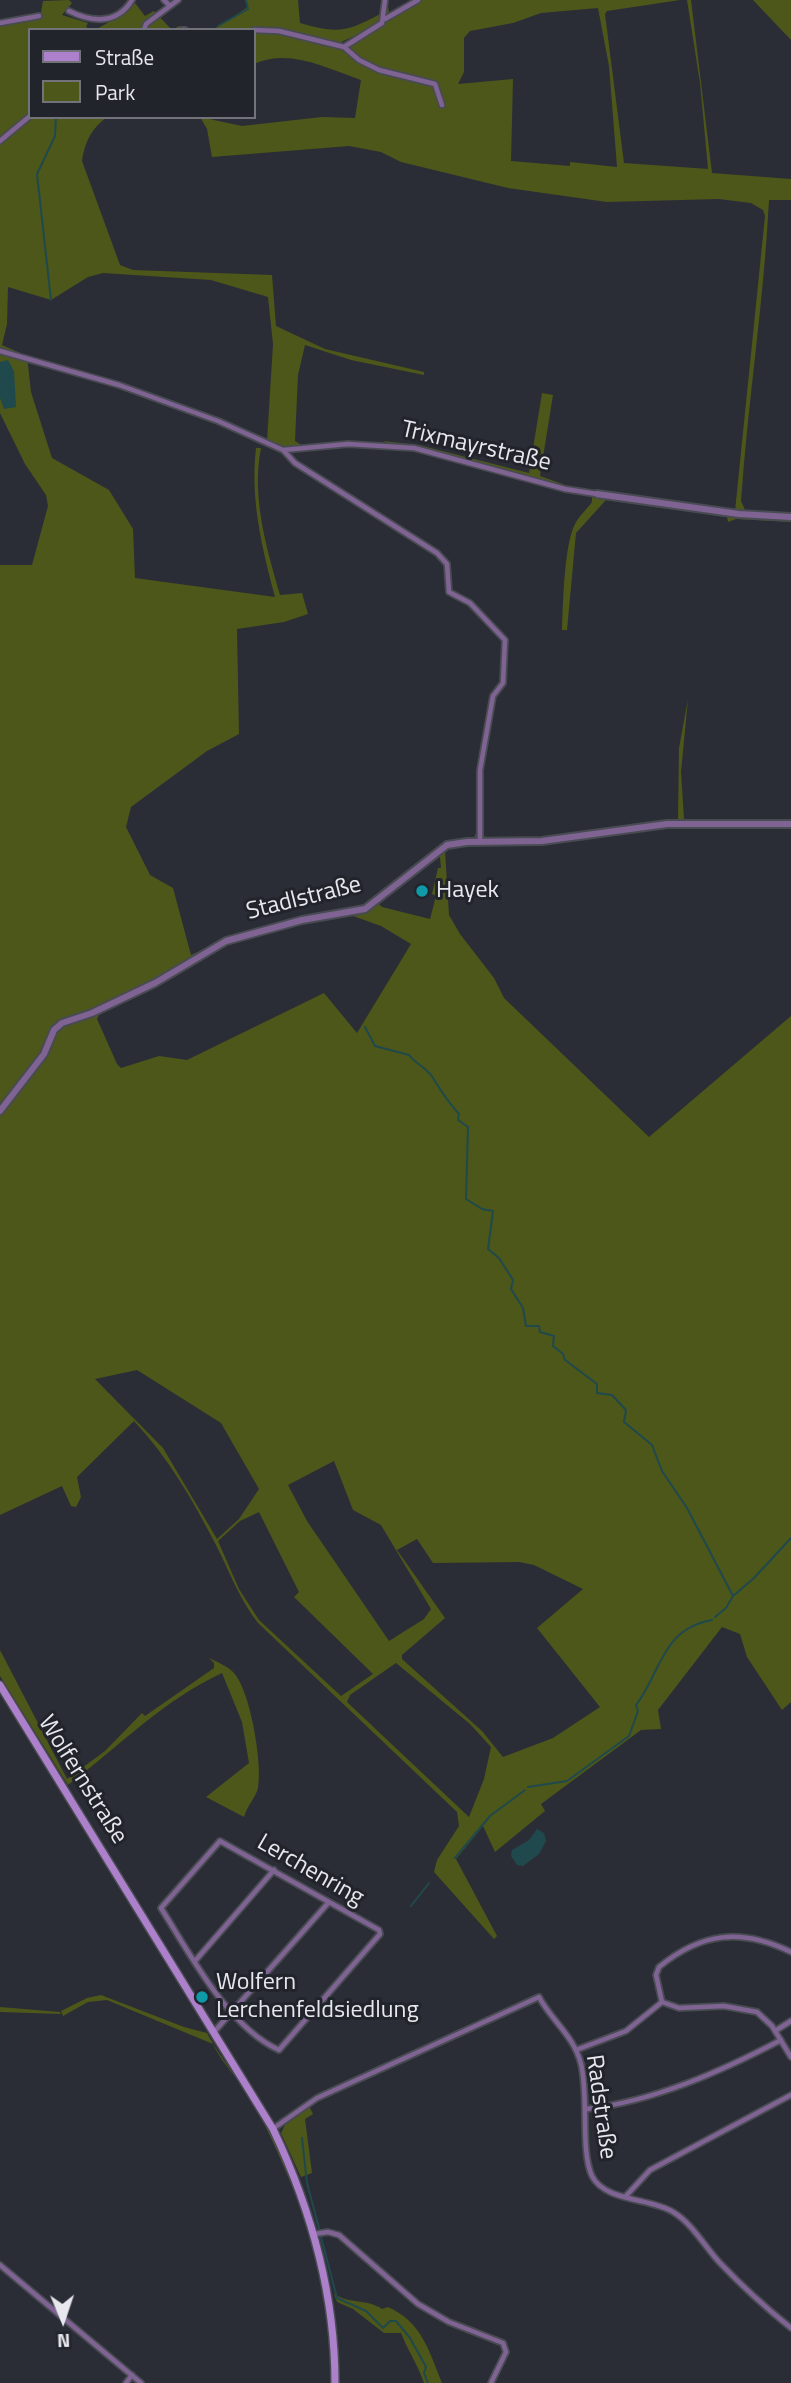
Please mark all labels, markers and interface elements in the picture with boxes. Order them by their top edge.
legend [28,28,256,119]
text: Straße [95,41,154,73]
text: Park [95,76,135,108]
street label: Trixmayrstraße [398,416,554,478]
street label: Stadlstraße [244,871,364,927]
place label: Hayek [436,877,499,905]
marker: Hayek [414,883,430,899]
street label: Wolfernstraße [31,1711,133,1849]
street label: Lerchenring [251,1829,369,1913]
place label: Wolfern Lerchenfeldsiedlung [216,1969,419,2025]
marker: Wolfern Lerchenfeldsiedlung [194,1989,210,2005]
street label: Radstraße [578,2053,622,2161]
north arrow [28,2285,98,2355]
text: N [57,2327,71,2356]

